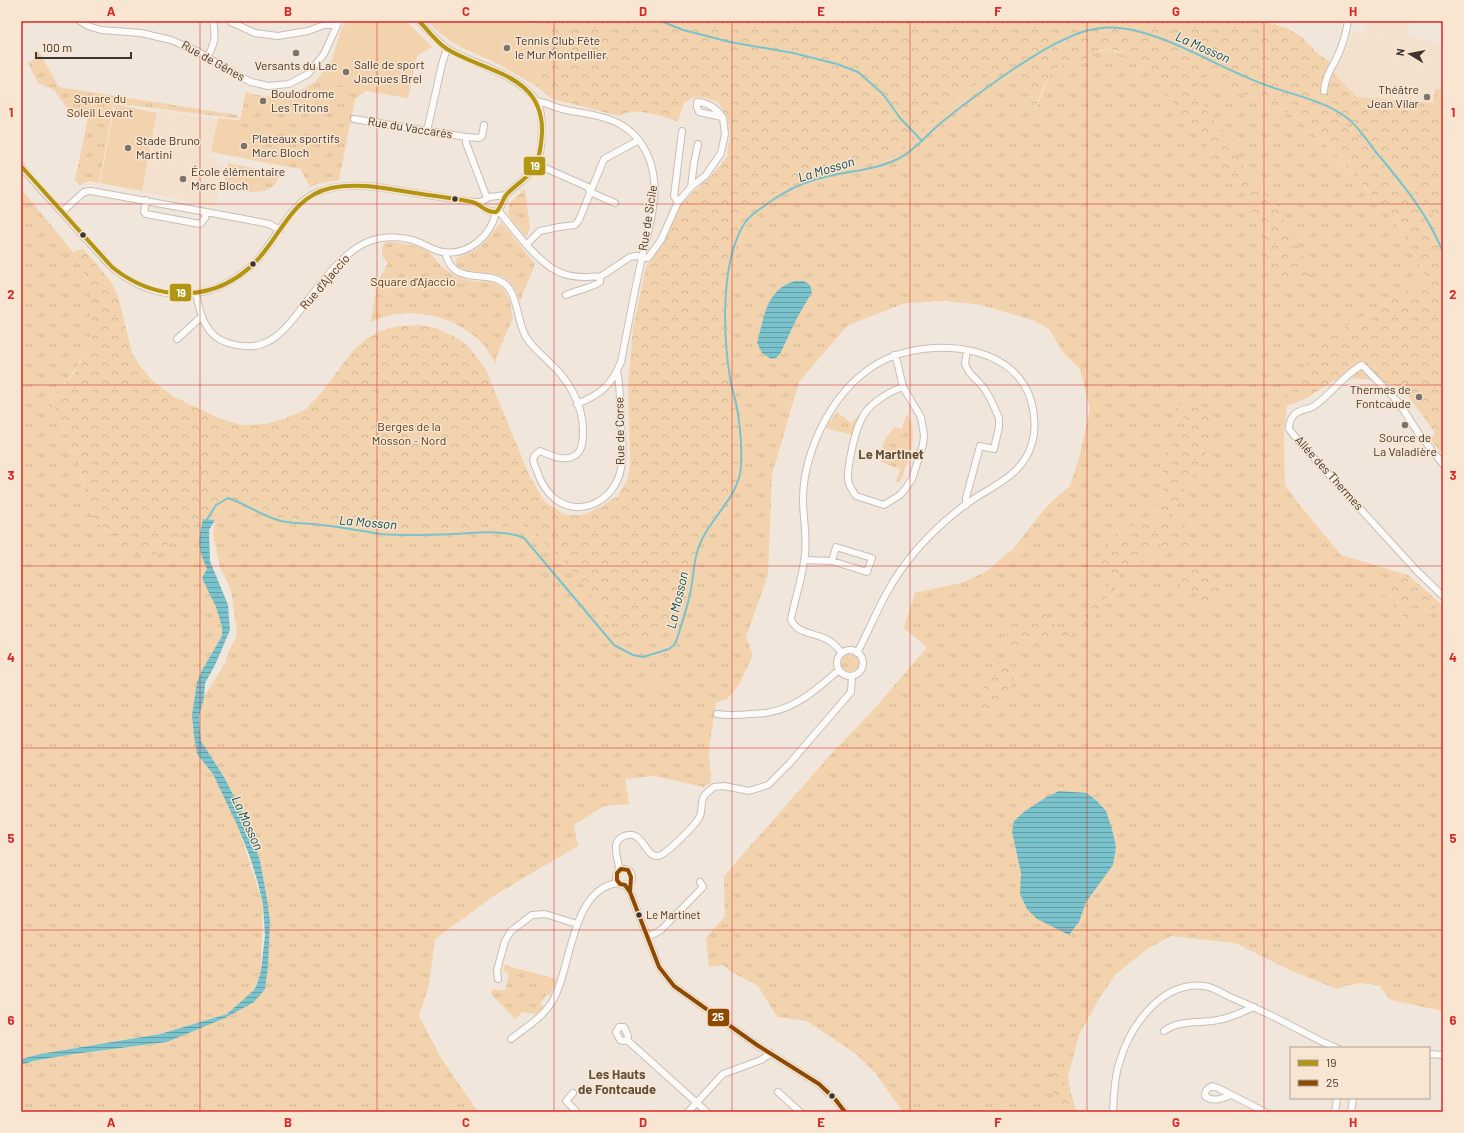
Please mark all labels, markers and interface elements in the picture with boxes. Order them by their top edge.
text: A [107,3,116,19]
text: B [284,3,292,19]
text: C [462,3,470,19]
text: D [639,3,647,19]
text: E [817,3,825,19]
text: F [994,3,1002,19]
text: G [1172,3,1180,19]
text: H [1349,3,1357,19]
water label: La Mosson [1173,28,1233,66]
place label: Tennis Club Fête le Mur Montpellier [515,33,607,61]
scale bar [36,34,131,60]
north arrow [1390,34,1430,74]
street label: Rue de Gênes [179,37,248,83]
text: 100 m [42,40,72,54]
marker: Tennis Club Fête le Mur Montpellier [502,43,512,53]
text: N [1393,47,1407,57]
marker: Versants du Lac [291,48,301,58]
place label: Salle de sport Jacques Brel [354,57,425,85]
place label: Versants du Lac [255,58,337,72]
marker: Salle de sport Jacques Brel [341,67,351,77]
place label: Théâtre Jean Vilar [1367,82,1420,110]
place label: Boulodrome Les Tritons [271,86,334,114]
park label: Square du Soleil Levant [67,91,133,119]
marker: Théâtre Jean Vilar [1422,92,1432,102]
marker: Boulodrome Les Tritons [258,96,268,106]
text: 1 [9,104,13,120]
text: 1 [1451,104,1455,120]
street label: Rue du Vaccarès [367,113,454,141]
place label: Plateaux sportifs Marc Bloch [252,131,340,159]
place label: Stade Bruno Martini [136,133,200,161]
marker: Plateaux sportifs Marc Bloch [239,141,249,151]
marker: Stade Bruno Martini [123,143,133,153]
water label: La Mosson [796,153,856,185]
line badge: 19 [523,156,546,176]
text: 19 [530,159,540,172]
place label: École élémentaire Marc Bloch [191,164,285,192]
marker: École élémentaire Marc Bloch [178,174,188,184]
street label: Rue de Sicile [635,184,659,252]
unlabelled marker [450,194,460,204]
unlabelled marker [78,230,88,240]
street label: Rue d'Ajaccio [297,251,352,312]
unlabelled marker [248,259,258,269]
park label: Square d'Ajaccio [370,274,456,288]
line badge: 19 [169,283,192,302]
text: 2 [7,286,15,302]
text: 19 [176,286,186,299]
text: 2 [1449,286,1457,302]
place label: Thermes de Fontcaude [1350,382,1411,410]
marker: Thermes de Fontcaude [1414,392,1424,402]
street label: Rue de Corse [611,397,627,465]
park label: Berges de la Mosson - Nord [372,419,446,447]
marker: Source de La Valadière [1400,420,1410,430]
place label: Source de La Valadière [1373,430,1437,458]
street label: Allée des Thermes [1293,432,1367,512]
district label: Le Martinet [858,446,924,462]
text: 3 [7,467,15,483]
text: 3 [1449,467,1457,483]
water label: La Mosson [338,511,398,533]
water label: La Mosson [663,570,691,630]
text: 4 [7,649,15,665]
text: 4 [1449,649,1457,665]
water label: La Mosson [229,793,267,853]
text: 5 [7,830,15,846]
text: 5 [1449,830,1457,846]
place label: Le Martinet [646,908,700,921]
marker: Le Martinet [634,910,644,920]
line badge: 25 [707,1008,730,1027]
text: 25 [712,1010,724,1023]
text: 6 [8,1012,15,1028]
text: 6 [1450,1012,1457,1028]
legend [1290,1047,1430,1099]
text: 19 [1326,1055,1336,1069]
district label: Les Hauts de Fontcaude [578,1066,656,1097]
text: 25 [1326,1075,1339,1089]
unlabelled marker [827,1091,837,1101]
text: A [107,1114,116,1130]
text: B [284,1114,292,1130]
text: C [462,1114,470,1130]
text: D [639,1114,647,1130]
text: E [817,1114,825,1130]
text: F [994,1114,1002,1130]
text: G [1172,1114,1180,1130]
text: H [1349,1114,1357,1130]

